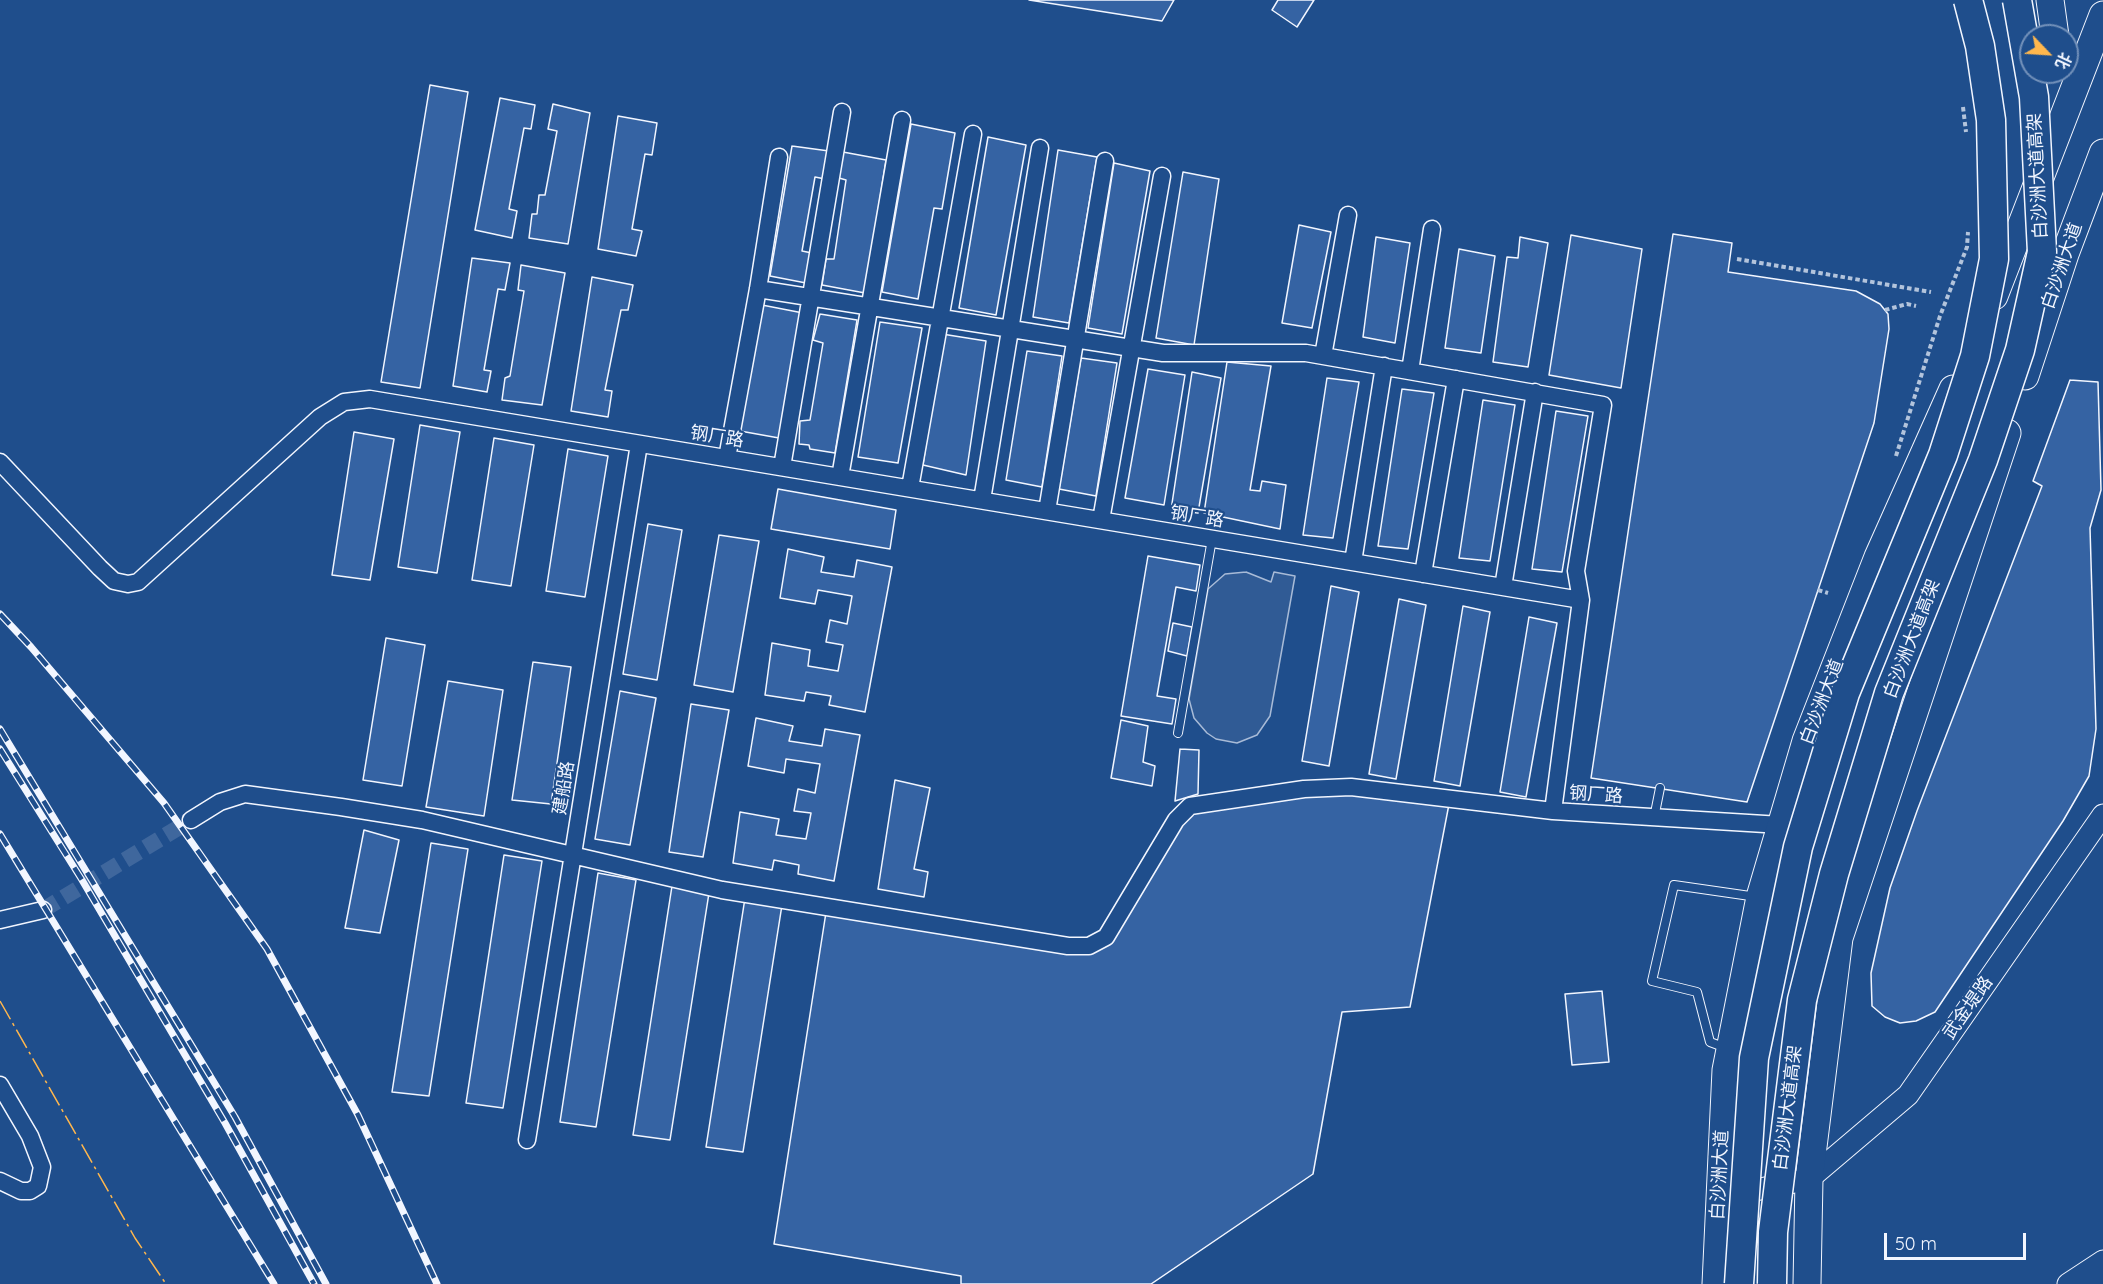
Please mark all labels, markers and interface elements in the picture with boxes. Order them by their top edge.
north arrow [2019,24,2079,84]
text: 北 [2051,49,2076,72]
street label: 白沙洲大道高架 [2024,113,2052,239]
street label: 白沙洲大道 [2037,220,2087,312]
street label: 钢厂路 [689,422,745,452]
street label: 钢厂路 [1169,502,1225,532]
street label: 白沙洲大道高架 [1879,576,1945,702]
street label: 白沙洲大道 [1796,656,1848,748]
street label: 建船路 [549,760,579,816]
street label: 钢厂路 [1568,782,1624,808]
street label: 武金堤路 [1939,972,1997,1044]
street label: 白沙洲大道高架 [1770,1044,1806,1172]
street label: 白沙洲大道 [1707,1129,1733,1221]
scale bar [1887,1221,2030,1259]
text: 50 m [1895,1232,1937,1255]

